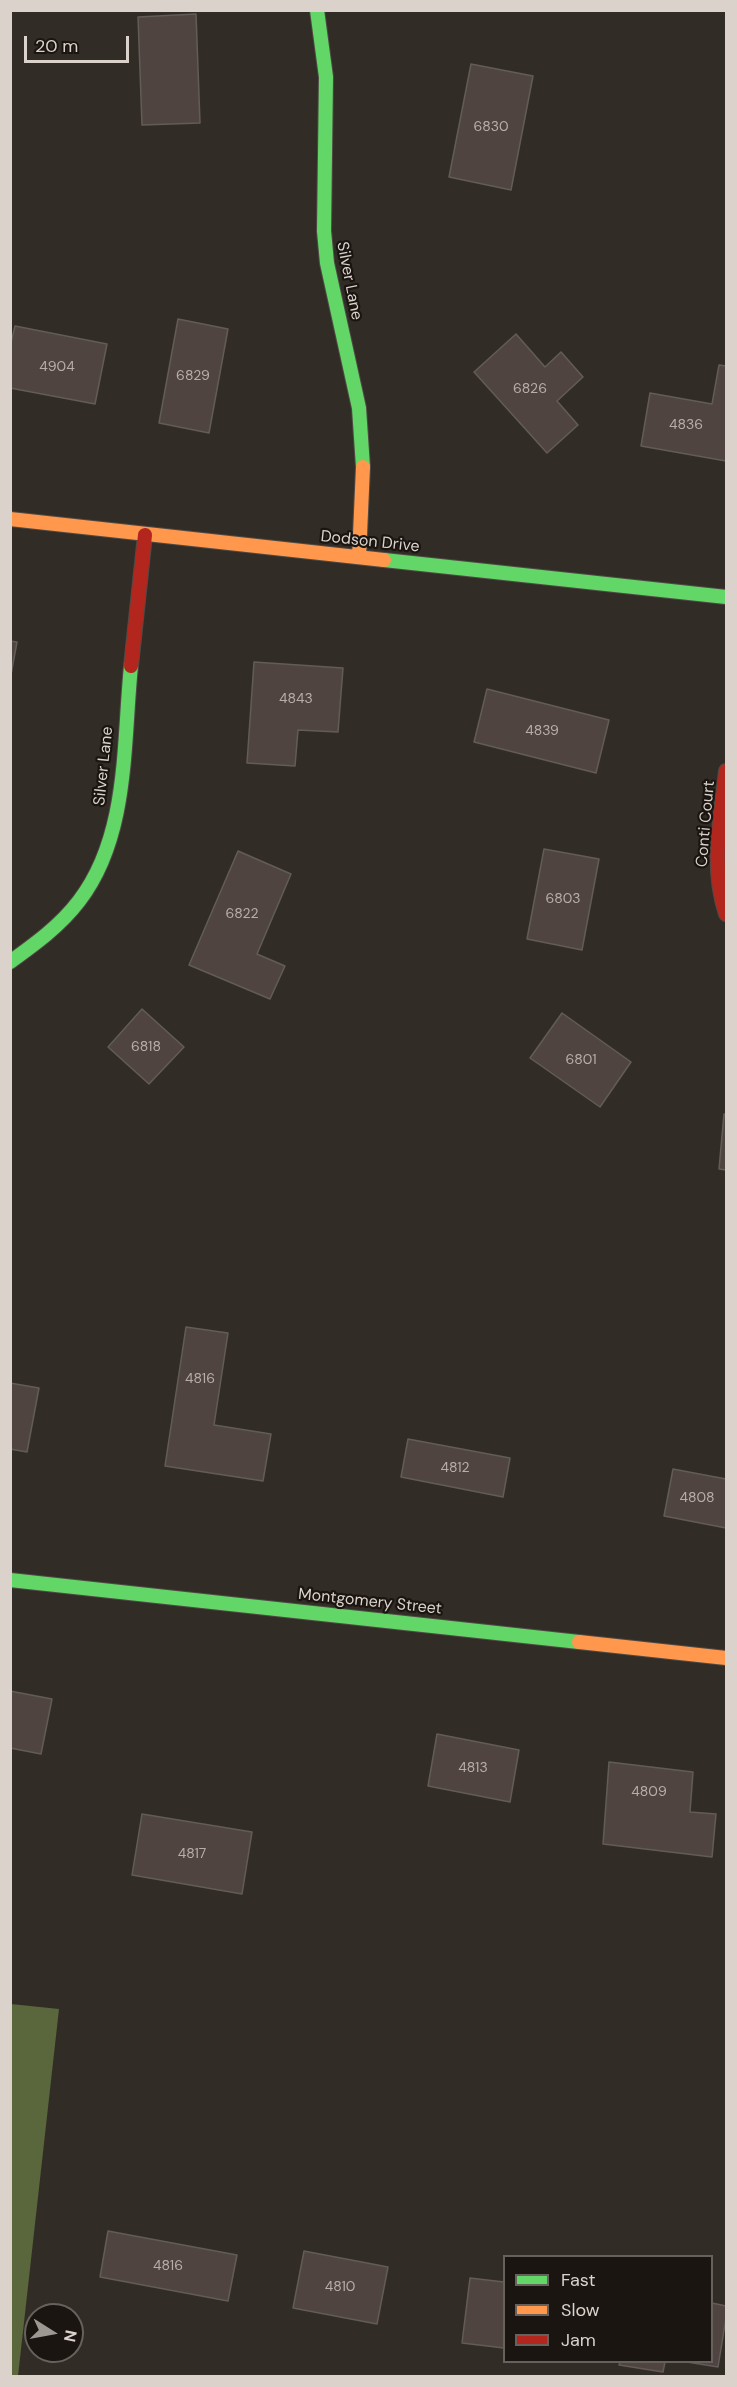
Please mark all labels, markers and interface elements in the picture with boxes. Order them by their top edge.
scale bar [27,24,132,62]
text: 20 m [35,34,78,58]
house number: 6830 [473,119,509,135]
street label: Silver Lane [332,240,366,322]
house number: 4904 [39,359,75,375]
house number: 6829 [176,368,210,384]
house number: 6826 [513,381,547,397]
house number: 4836 [669,417,703,433]
street label: Dodson Drive [320,527,420,557]
house number: 4843 [279,691,313,707]
house number: 4839 [525,723,559,739]
street label: Silver Lane [90,726,118,806]
street label: Conti Court [693,780,719,868]
house number: 6803 [545,891,581,907]
house number: 6822 [225,906,259,922]
house number: 6818 [131,1039,161,1055]
house number: 6801 [565,1052,597,1068]
house number: 4816 [185,1371,215,1387]
house number: 4812 [440,1460,470,1476]
house number: 4808 [679,1490,715,1506]
street label: Montgomery Street [297,1585,443,1619]
house number: 4813 [458,1760,488,1776]
house number: 4809 [631,1784,667,1800]
house number: 4817 [178,1846,206,1862]
legend [503,2255,713,2363]
house number: 4816 [153,2258,183,2274]
text: Fast [561,2268,596,2292]
house number: 4810 [325,2279,355,2295]
text: Slow [561,2298,600,2322]
north arrow [24,2303,84,2363]
text: N [59,2328,82,2344]
text: Jam [561,2328,596,2352]

